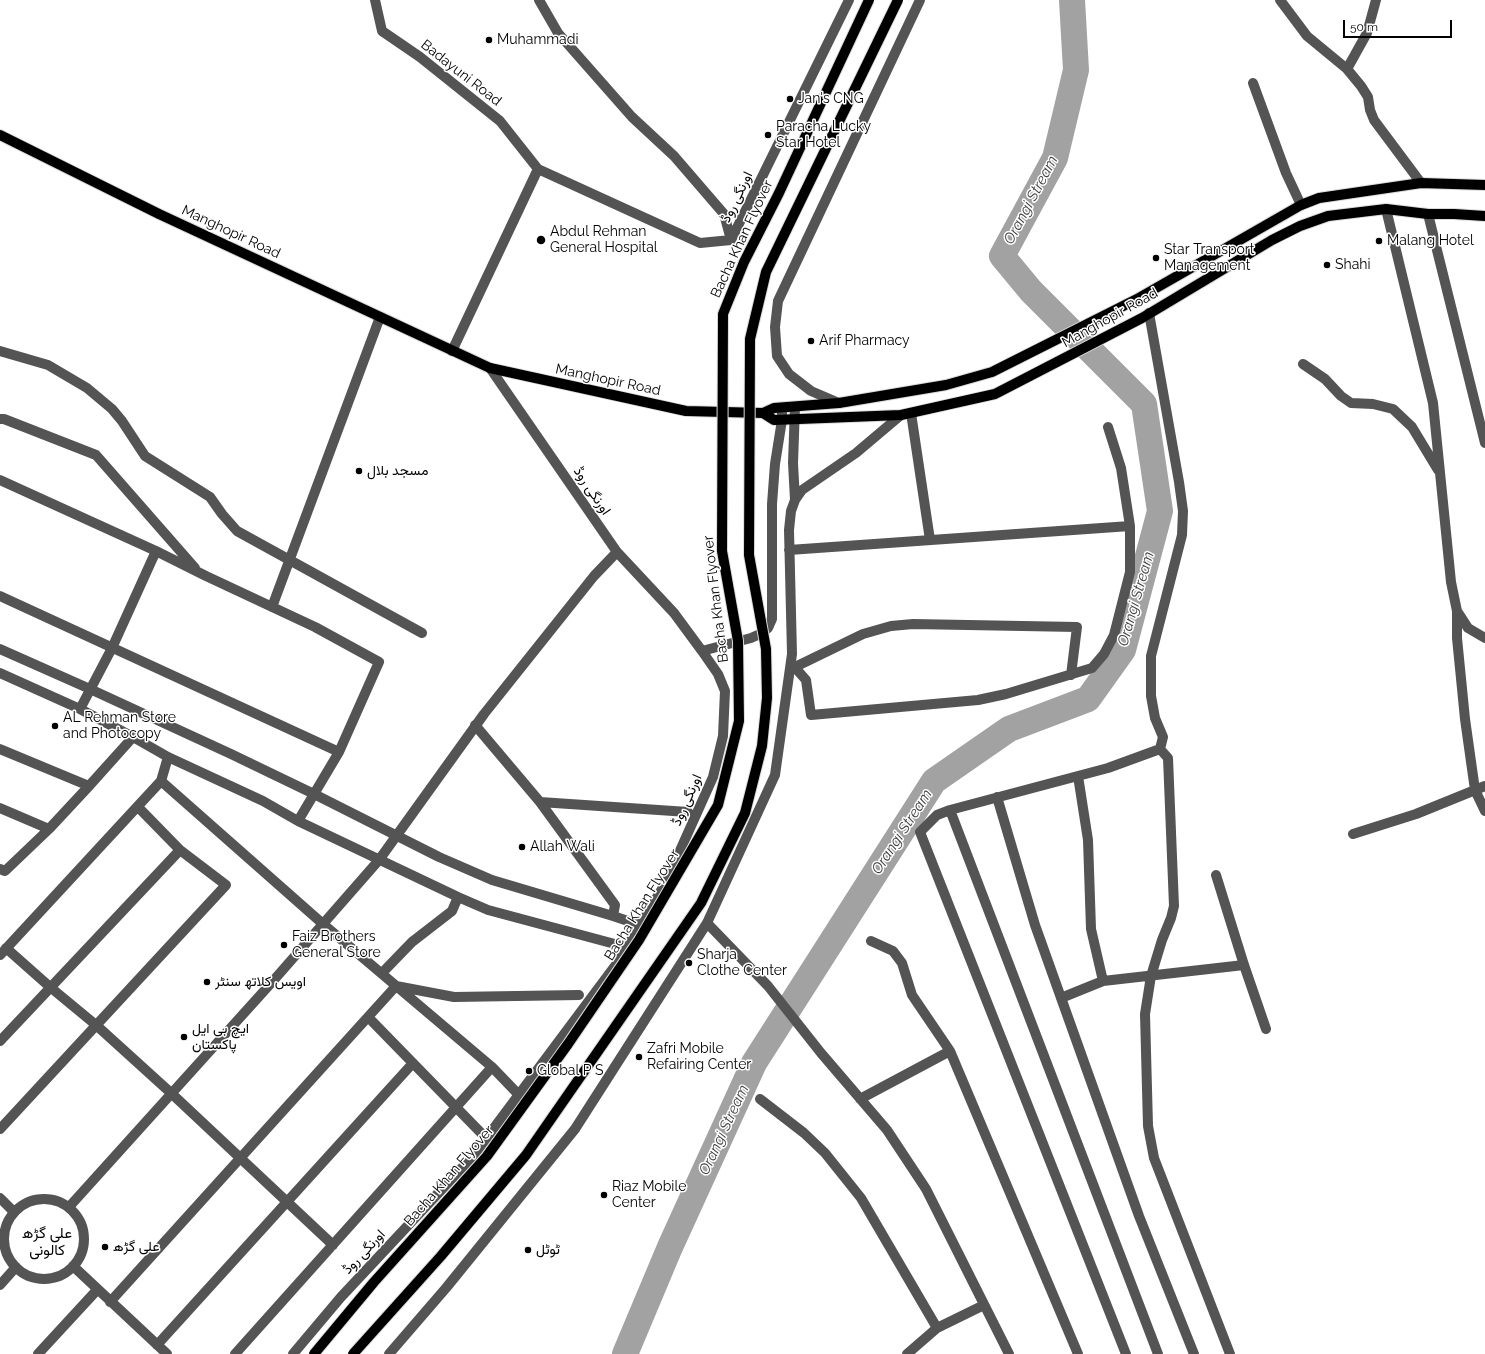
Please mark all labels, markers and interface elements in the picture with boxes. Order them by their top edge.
scale bar [1345,12,1454,38]
text: 50 m [1350,20,1378,34]
place label: Muhammadi [497,32,579,48]
marker: Muhammadi [484,35,494,45]
street label: Badayuni Road [417,36,505,110]
place label: Jan's CNG [798,91,864,107]
marker: Jan's CNG [785,94,795,104]
place label: Paracha Lucky Star Hotel [776,119,871,152]
marker: Paracha Lucky Star Hotel [763,130,773,140]
water label: Orangi Stream [1000,153,1062,247]
street label: اورنگی روڈ [717,169,757,225]
street label: Bacha Khan Flyover [707,177,777,301]
street label: Manghopir Road [179,202,283,262]
place label: Abdul Rehman General Hospital [550,224,658,256]
place label: Malang Hotel [1387,233,1474,249]
marker: Abdul Rehman General Hospital [535,234,547,246]
marker: Malang Hotel [1374,236,1384,246]
place label: Star Transport Management [1164,242,1254,274]
marker: Star Transport Management [1151,253,1161,263]
place label: Shahi [1335,257,1371,273]
marker: Shahi [1322,260,1332,270]
street label: Manghopir Road [1059,285,1161,351]
place label: Arif Pharmacy [819,333,910,349]
marker: Arif Pharmacy [806,336,816,346]
street label: Manghopir Road [554,361,662,399]
place label: مسجد بلال [367,463,428,479]
street label: اورنگی روڈ [570,464,614,518]
marker: مسجد بلال [354,466,364,476]
street label: Bacha Khan Flyover [700,534,732,664]
water label: Orangi Stream [1114,550,1158,648]
place label: AL Rehman Store and Photocopy [63,710,176,742]
marker: AL Rehman Store and Photocopy [50,721,60,731]
street label: اورنگی روڈ [668,772,706,828]
water label: Orangi Stream [868,786,936,878]
place label: Allah Wali [530,839,595,855]
marker: Allah Wali [517,842,527,852]
street label: Bacha Khan Flyover [601,846,683,964]
place label: Faiz Brothers General Store [292,929,381,962]
marker: Faiz Brothers General Store [279,940,289,950]
place label: Sharja Clothe Center [697,947,787,980]
marker: Sharja Clothe Center [684,958,694,968]
place label: اویس کلاتھ سنٹر [215,974,306,990]
marker: اویس کلاتھ سنٹر [202,977,212,987]
place label: ایچ بی ایل پاکستان [192,1021,249,1054]
marker: ایچ بی ایل پاکستان [179,1032,189,1042]
place label: Zafri Mobile Refairing Center [647,1041,751,1074]
marker: Zafri Mobile Refairing Center [634,1052,644,1062]
place label: Global P S [537,1063,604,1079]
marker: Global P S [524,1066,534,1076]
water label: Orangi Stream [695,1082,753,1178]
street label: Bacha Khan Flyover [401,1122,497,1230]
place label: Riaz Mobile Center [612,1179,686,1212]
marker: Riaz Mobile Center [599,1190,609,1200]
district label: علی گڑھ کالونی [22,1224,72,1259]
street label: اورنگی روڈ [339,1226,389,1278]
place label: علی گڑھ [113,1239,160,1255]
marker: علی گڑھ [100,1242,110,1252]
place label: ٹوٹل [536,1242,560,1258]
marker: ٹوٹل [523,1245,533,1255]

